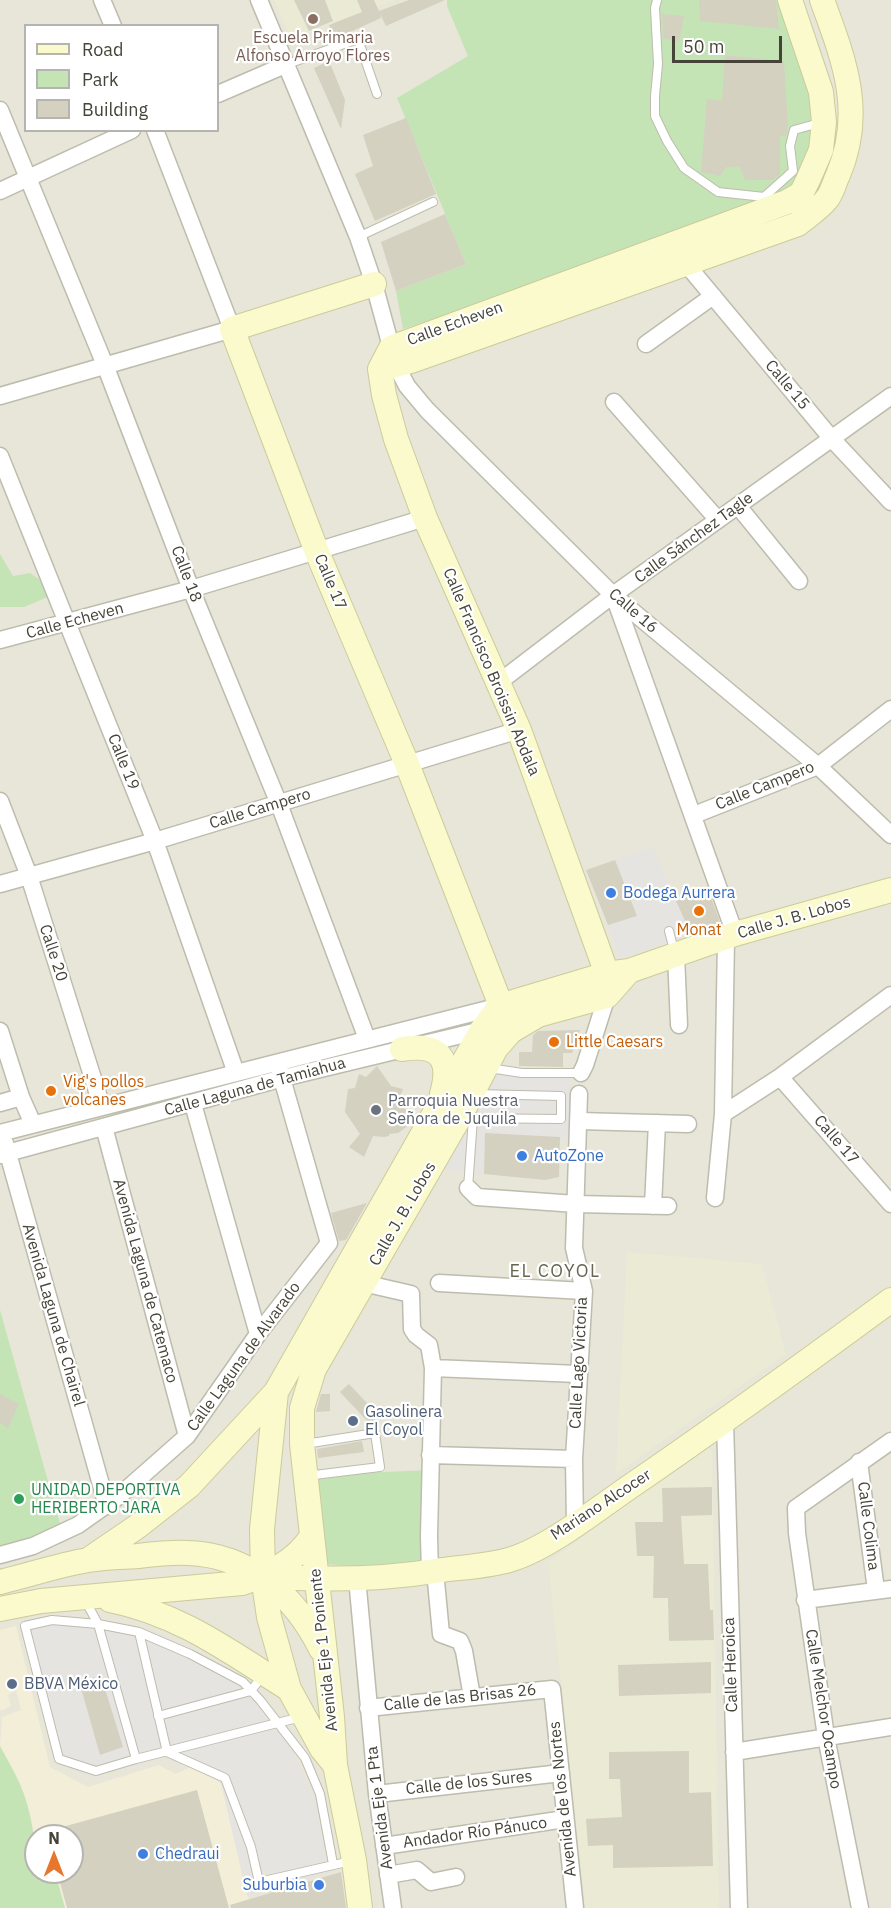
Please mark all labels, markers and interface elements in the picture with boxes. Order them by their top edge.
marker: Escuela Primaria Alfonso Arroyo Flores [306,12,320,26]
legend [24,24,219,132]
scale bar [675,24,784,62]
place label: Escuela Primaria Alfonso Arroyo Flores [236,28,390,66]
text: 50 m [683,35,725,58]
text: Road [82,38,123,61]
text: Park [82,68,118,91]
text: Building [82,98,148,121]
street label: Calle Echeven [405,298,505,350]
street label: Calle 15 [761,356,813,414]
street label: Calle Sánchez Tagle [631,489,757,587]
street label: Calle 18 [166,543,206,605]
street label: Calle 17 [310,551,350,613]
street label: Calle Francisco Broissin Abdala [438,565,544,779]
street label: Calle 16 [604,584,662,638]
street label: Calle Echeven [24,599,126,643]
street label: Calle 19 [103,731,143,793]
street label: Calle Campero [713,757,817,815]
street label: Calle Campero [207,784,313,834]
place label: Bodega Aurrera [623,883,735,903]
marker: Bodega Aurrera [604,886,618,900]
street label: Calle J. B. Lobos [735,893,853,943]
marker: Monat [692,904,706,918]
place label: Monat [676,920,722,940]
street label: Calle 20 [35,922,71,984]
place label: Little Caesars [566,1032,663,1052]
marker: Little Caesars [547,1035,561,1049]
street label: Calle Laguna de Tamiahua [162,1054,348,1120]
place label: Vig's pollos volcanes [63,1072,144,1110]
marker: Vig's pollos volcanes [44,1084,58,1098]
place label: Parroquia Nuestra Señora de Juquila [388,1091,518,1129]
marker: Parroquia Nuestra Señora de Juquila [369,1103,383,1117]
street label: Calle 17 [809,1111,863,1169]
place label: AutoZone [534,1146,604,1166]
marker: AutoZone [515,1149,529,1163]
street label: Calle J. B. Lobos [365,1159,441,1269]
street label: Avenida Laguna de Catemaco [108,1177,182,1385]
street label: Avenida Laguna de Chairel [18,1222,88,1408]
district label: EL COYOL [510,1261,600,1283]
street label: Calle Laguna de Alvarado [183,1278,305,1436]
street label: Calle Lago Victoria [566,1297,592,1429]
place label: Gasolinera El Coyol [365,1402,442,1440]
marker: Gasolinera El Coyol [346,1414,360,1428]
street label: Mariano Alcocer [547,1465,655,1545]
place label: UNIDAD DEPORTIVA HERIBERTO JARA [31,1480,181,1518]
street label: Calle Colima [853,1480,883,1572]
marker: UNIDAD DEPORTIVA HERIBERTO JARA [12,1492,26,1506]
street label: Avenida Eje 1 Poniente [306,1567,342,1733]
street label: Calle Heroica [720,1617,742,1713]
street label: Calle Melchor Ocampo [801,1628,845,1790]
place label: BBVA México [24,1674,118,1694]
marker: BBVA México [5,1677,19,1691]
street label: Calle de las Brisas 26 [383,1680,537,1716]
street label: Avenida de los Nortes [545,1720,581,1878]
street label: Avenida Eje 1 Pta [363,1745,397,1871]
street label: Calle de los Sures [405,1767,533,1799]
street label: Andador Río Pánuco [402,1813,548,1853]
north arrow [24,1824,84,1884]
text: N [48,1828,60,1848]
place label: Chedraui [155,1844,220,1864]
marker: Chedraui [136,1847,150,1861]
place label: Suburbia [243,1875,307,1895]
marker: Suburbia [312,1878,326,1892]

